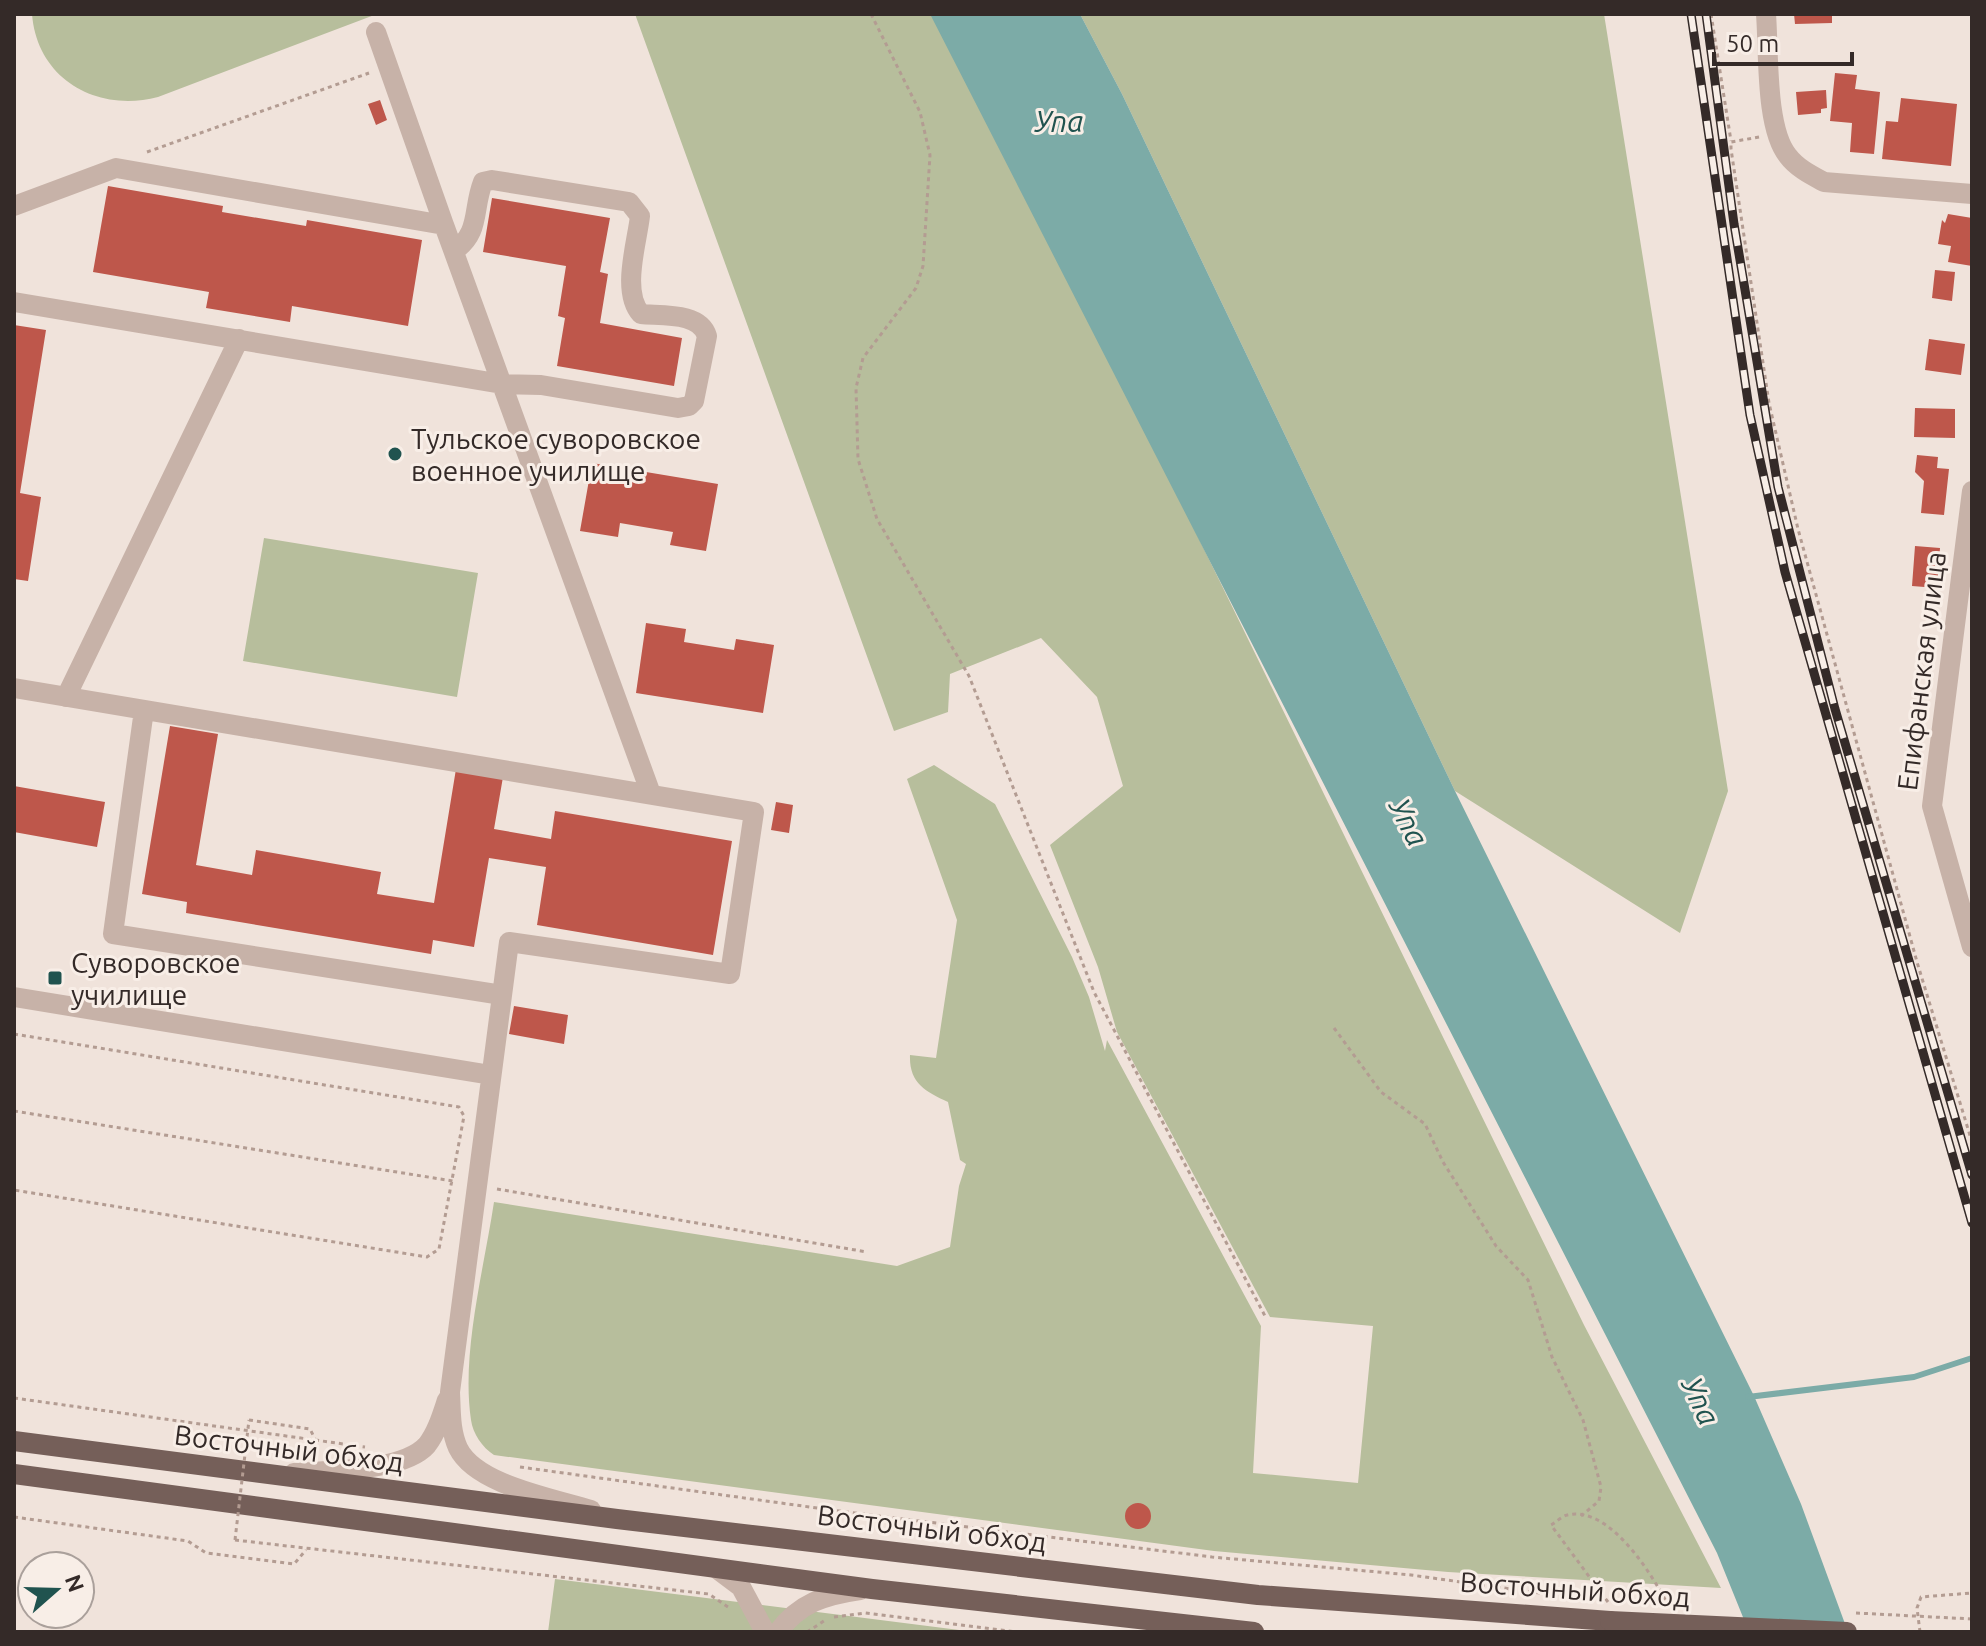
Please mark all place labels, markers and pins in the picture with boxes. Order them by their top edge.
place label: Тульское суворовское военное училище [411,423,701,486]
marker: Тульское суворовское военное училище [386,445,404,463]
place label: Суворовское училище [71,947,240,1010]
marker: Суворовское училище [46,969,64,987]

